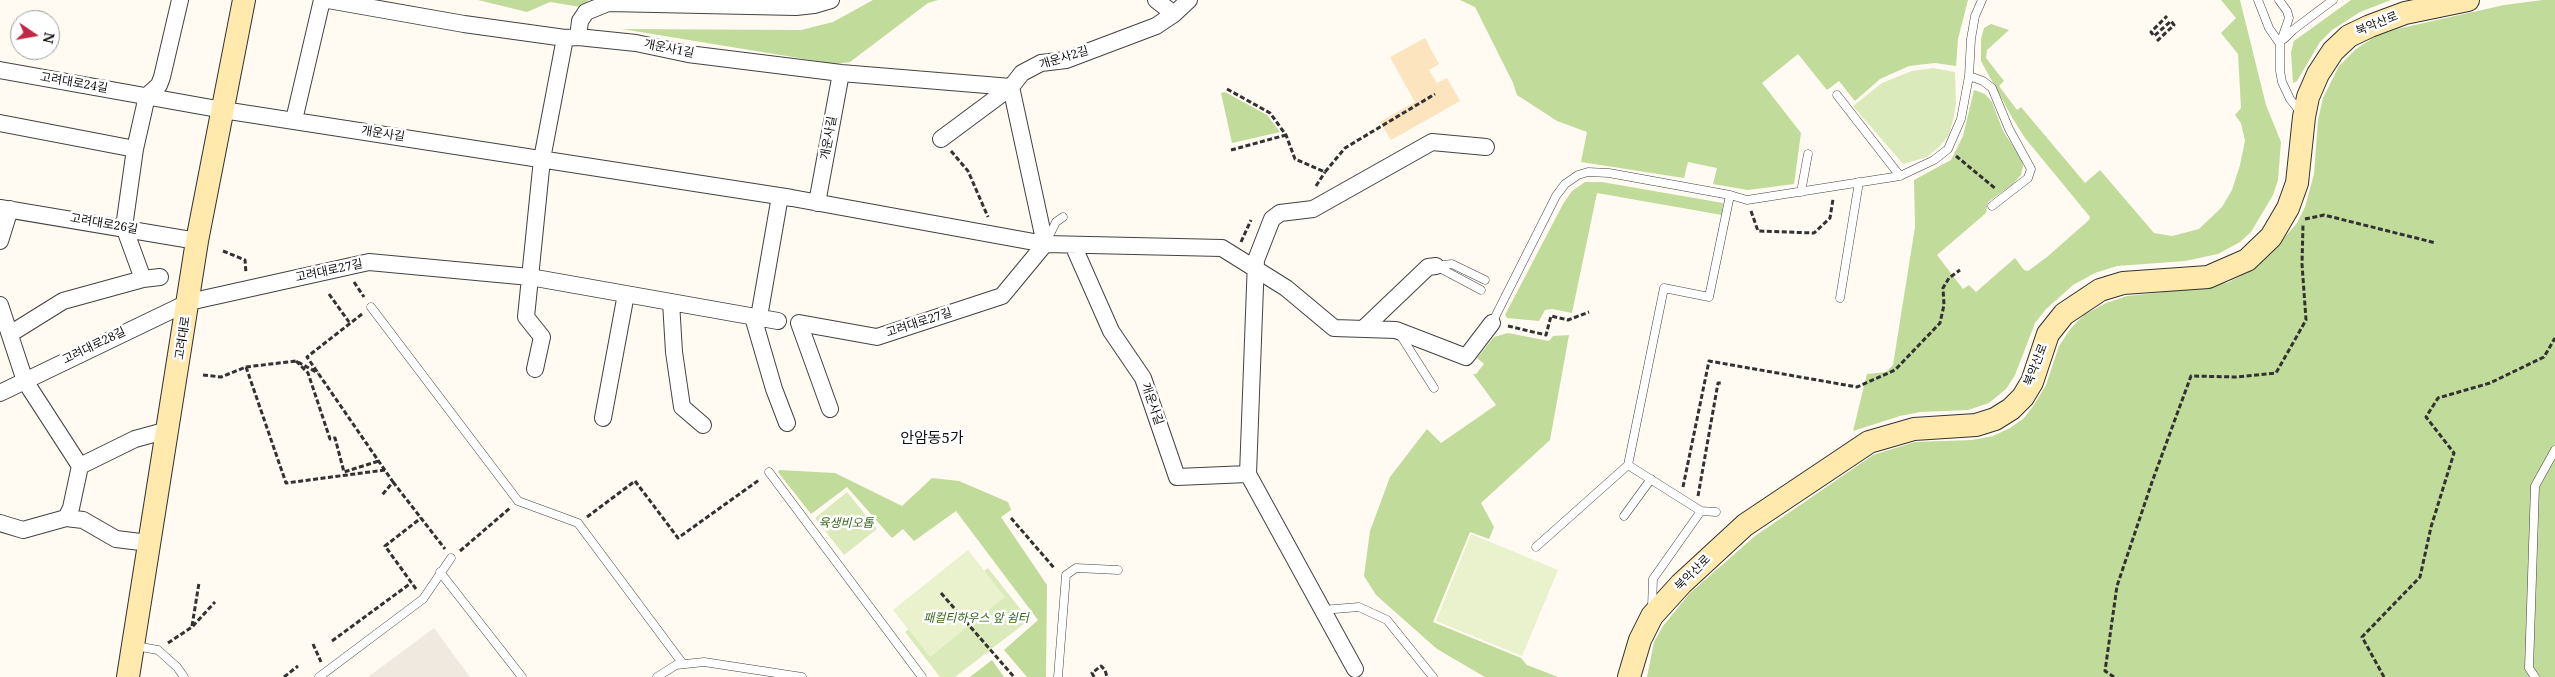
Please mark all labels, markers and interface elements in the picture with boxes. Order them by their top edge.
street label: 북악산로 [2354,9,2400,39]
north arrow [10,10,60,60]
text: N [39,31,60,45]
street label: 개운사1길 [643,37,695,61]
street label: 개운사2길 [1038,44,1090,72]
street label: 고려대로24길 [39,70,109,96]
street label: 개운사길 [818,115,840,161]
street label: 개운사길 [360,123,406,145]
street label: 고려대로26길 [69,211,139,237]
street label: 고려대로27길 [294,257,364,285]
street label: 고려대로27길 [884,306,954,340]
street label: 고려대로 [172,315,194,361]
street label: 고려대로28길 [60,324,128,368]
street label: 북악산로 [2021,342,2051,388]
street label: 개운사길 [1138,381,1166,427]
district label: 안암동5가 [900,430,964,448]
park label: 육생비오톱 [818,517,874,531]
street label: 북악산로 [1672,552,1714,594]
park label: 패컬티하우스 앞 쉼터 [923,612,1029,626]

